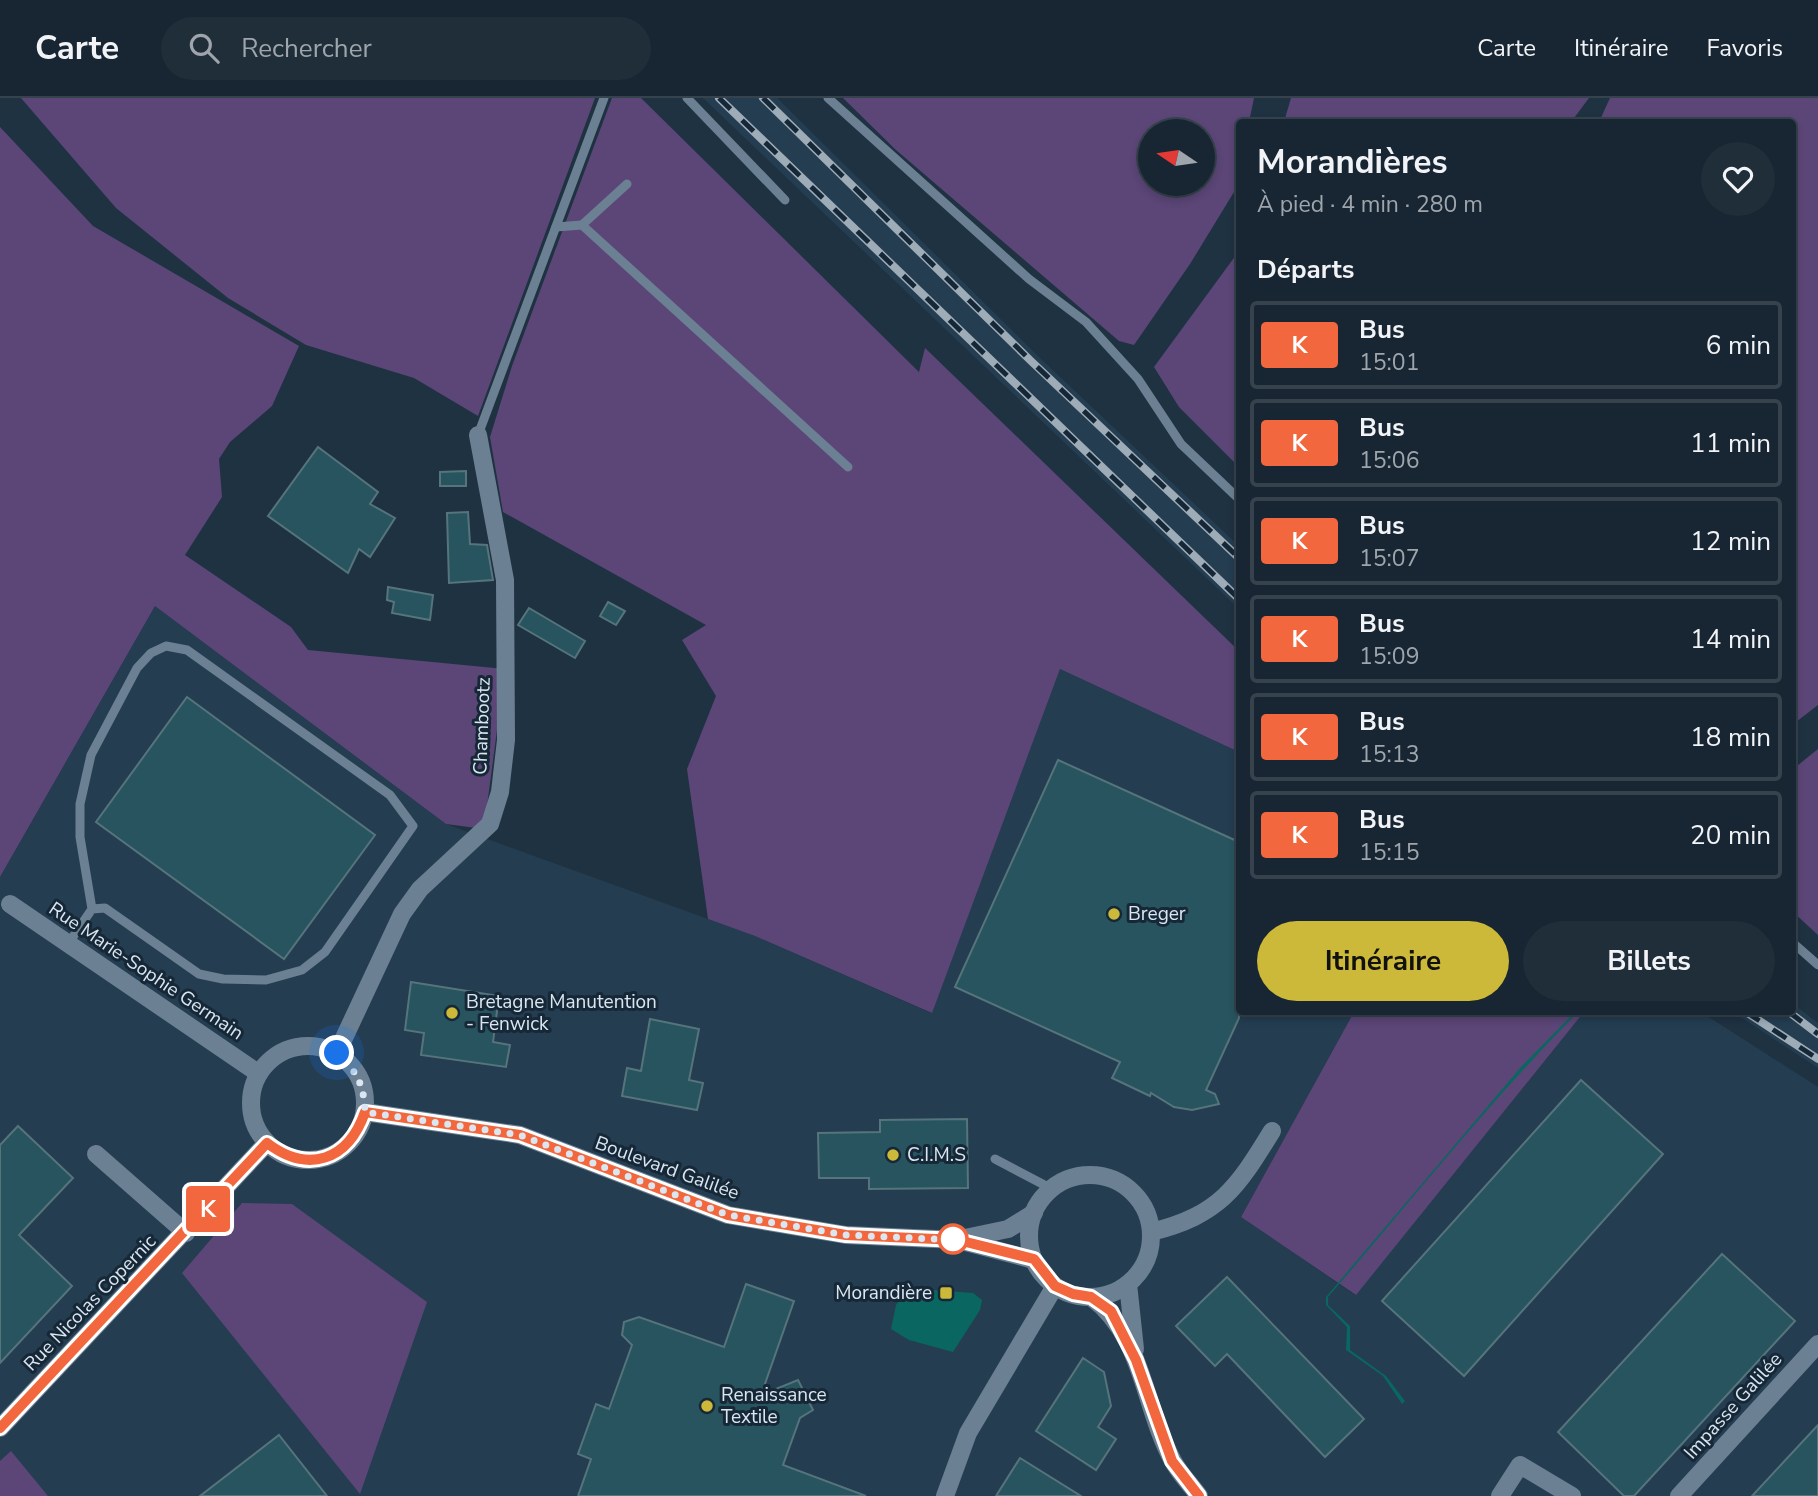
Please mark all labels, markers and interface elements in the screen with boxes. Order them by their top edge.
search box [161,17,651,80]
text: Carte [35,26,119,71]
icon: search [185,29,223,67]
text: Rechercher [241,31,372,66]
text: Carte [1477,32,1536,64]
text: Itinéraire [1574,32,1668,64]
text: Favoris [1706,32,1783,64]
north arrow [1138,119,1214,196]
map controls [1138,119,1215,196]
text: Morandières [1257,140,1448,185]
button: heart [1701,142,1775,216]
text: À pied · 4 min · 280 m [1257,189,1483,220]
text: Départs [1257,252,1354,287]
text: Bus [1359,312,1405,347]
text: 6 min [1706,328,1771,363]
text: K [1292,329,1307,361]
text: 15:01 [1359,347,1419,378]
text: Bus [1359,410,1405,445]
text: 11 min [1690,426,1771,461]
text: K [1292,427,1307,459]
text: 15:06 [1359,445,1419,476]
text: Bus [1359,508,1405,543]
text: 12 min [1690,524,1771,559]
text: K [1292,525,1307,557]
text: 15:07 [1359,543,1419,574]
text: Bus [1359,606,1405,641]
text: 14 min [1690,622,1771,657]
text: K [1292,623,1307,655]
text: 15:09 [1359,641,1419,672]
street label: Chambootz [467,677,497,775]
text: Bus [1359,704,1405,739]
text: 18 min [1690,720,1771,755]
text: K [1292,721,1307,753]
text: 15:13 [1359,739,1419,770]
text: Bus [1359,802,1405,837]
text: 20 min [1690,818,1771,853]
text: K [1292,819,1307,851]
text: 15:15 [1359,837,1419,868]
street label: Rue Marie-Sophie Germain [44,896,248,1046]
place label: Breger [1128,901,1186,927]
marker: Breger [1106,906,1122,922]
button: Itinéraire [1257,921,1509,1001]
button: Billets [1523,921,1775,1001]
place label: Bretagne Manutention - Fenwick [466,989,657,1037]
marker: Bretagne Manutention - Fenwick [444,1005,460,1021]
your location [319,1035,354,1070]
street label: Boulevard Galilée [591,1130,743,1206]
place label: C.I.M.S [907,1142,966,1168]
marker: C.I.M.S [885,1147,901,1163]
line badge: K [185,1186,231,1232]
text: K [200,1193,216,1225]
unlabelled marker [938,1224,968,1254]
street label: Rue Nicolas Copernic [18,1229,162,1377]
place label: Morandière [835,1280,932,1306]
marker: Morandière [938,1285,954,1301]
street label: Impasse Galilée [1678,1347,1788,1465]
place label: Renaissance Textile [721,1382,827,1430]
marker: Renaissance Textile [699,1398,715,1414]

